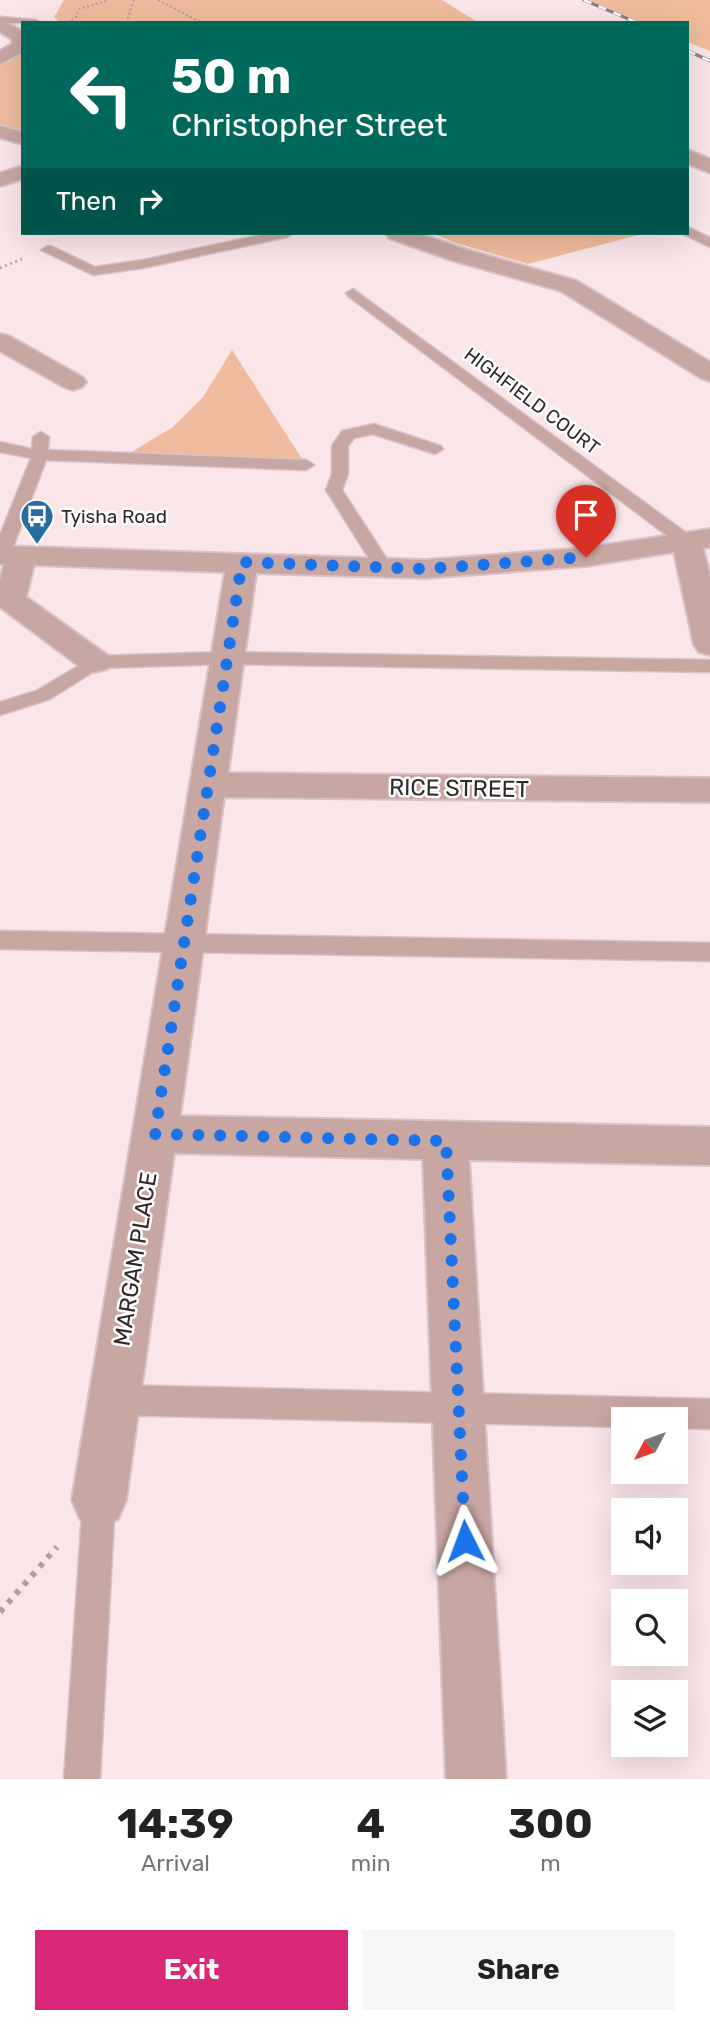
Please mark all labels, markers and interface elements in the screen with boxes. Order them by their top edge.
text: 50 m [171,47,291,105]
icon: left [56,49,147,140]
text: Christopher Street [171,106,447,144]
icon: right [131,182,169,220]
text: Then [56,186,117,217]
street label: HIGHFIELD COURT [460,343,604,459]
pin [556,485,616,557]
icon: arrive [567,496,605,534]
bus stop icon: Tyisha Road [18,497,56,546]
place label: Tyisha Road [61,505,167,528]
street label: RICE STREET [389,773,529,803]
street label: MARGAM PLACE [107,1170,163,1348]
north arrow [611,1407,688,1484]
map controls [611,1407,688,1757]
button: sound [611,1498,688,1575]
position arrow [428,1504,502,1578]
button: search [611,1589,688,1666]
button: layers [611,1680,688,1757]
text: 14:39 [117,1799,234,1849]
text: 4 [356,1799,385,1849]
text: 300 [508,1799,593,1849]
text: Arrival [141,1849,210,1877]
text: min [351,1849,391,1877]
text: m [540,1849,561,1877]
button: Exit [35,1930,348,2010]
button: Share [362,1930,675,2010]

